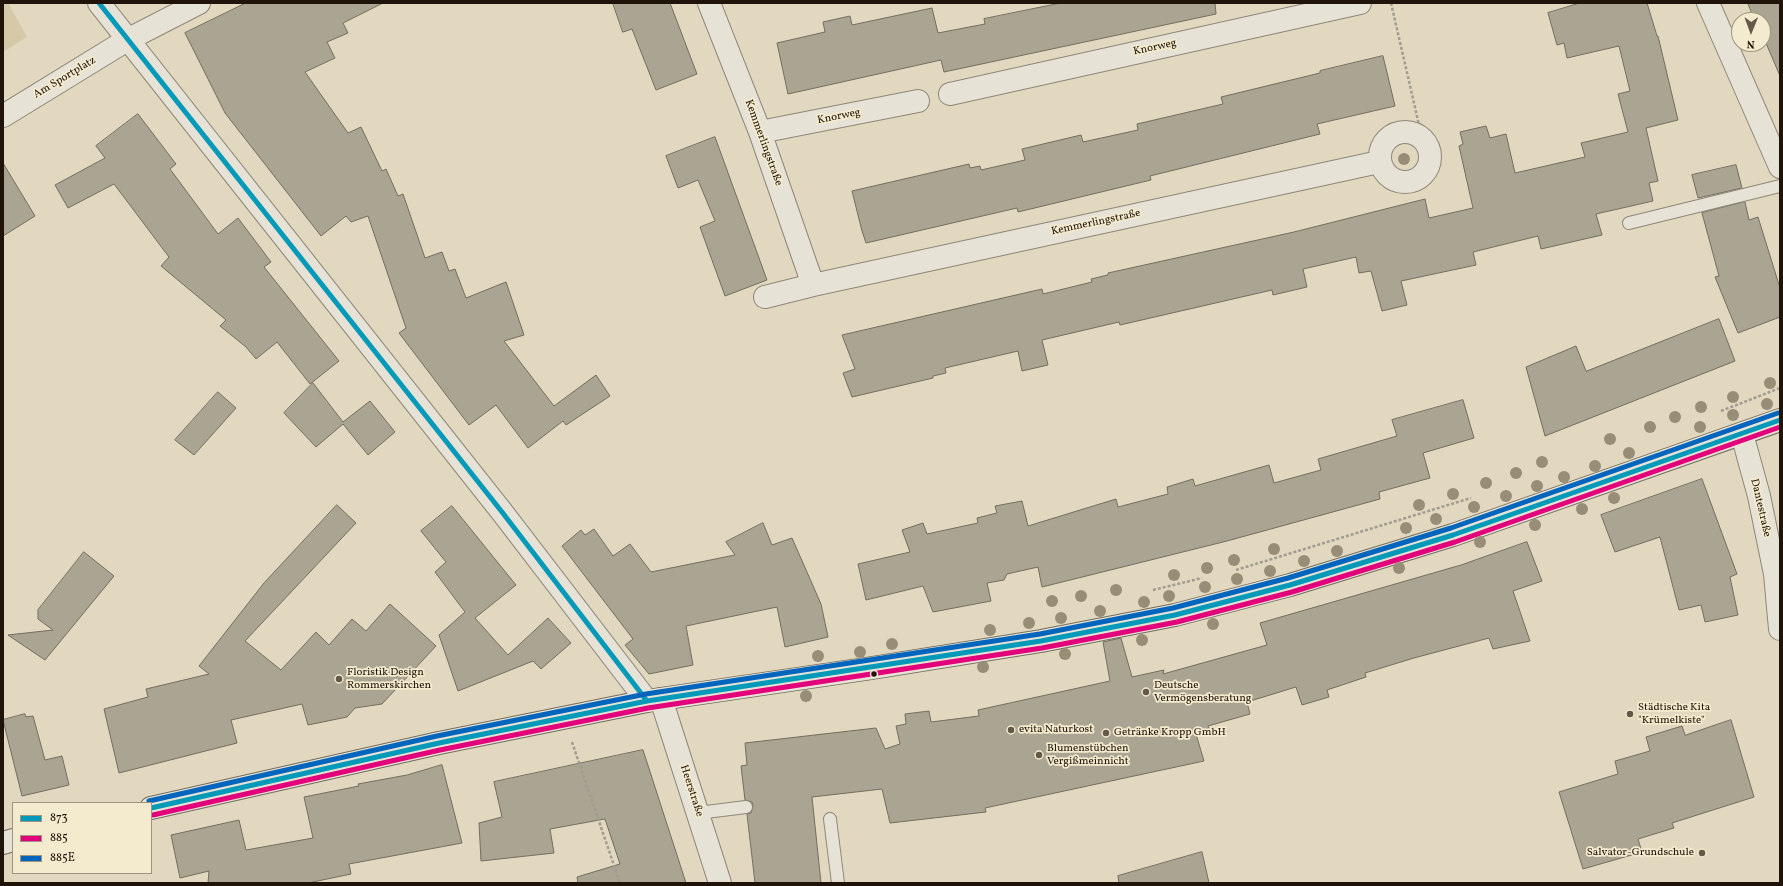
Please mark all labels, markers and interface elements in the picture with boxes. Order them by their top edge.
north arrow [1731,12,1771,52]
text: N [1747,36,1755,51]
street label: Knorweg [1132,37,1178,59]
street label: Am Sportplatz [31,54,99,102]
street label: Kemmerlingstraße [741,98,785,188]
street label: Knorweg [816,106,862,128]
street label: Kemmerlingstraße [1050,207,1142,239]
street label: Dantestraße [1747,478,1773,538]
place label: Floristik Design Rommerskirchen [347,666,431,692]
unlabelled marker [869,669,879,679]
marker: Floristik Design Rommerskirchen [334,674,344,684]
place label: Deutsche Vermögensberatung [1154,679,1251,705]
marker: Deutsche Vermögensberatung [1141,687,1151,697]
place label: Städtische Kita "Krümelkiste" [1638,701,1710,727]
marker: Städtische Kita "Krümelkiste" [1625,709,1635,719]
place label: evita Naturkost [1019,723,1093,737]
marker: evita Naturkost [1006,725,1016,735]
place label: Getränke Kropp GmbH [1114,726,1226,740]
marker: Getränke Kropp GmbH [1101,728,1111,738]
place label: Blumenstübchen Vergißmeinnicht [1047,742,1129,768]
marker: Blumenstübchen Vergißmeinnicht [1034,750,1044,760]
street label: Heerstraße [676,763,706,819]
legend [12,802,152,874]
text: 873 [50,810,68,826]
text: 885 [50,830,68,846]
place label: Salvator-Grundschule [1587,846,1694,860]
marker: Salvator-Grundschule [1697,848,1707,858]
text: 885E [50,850,75,866]

